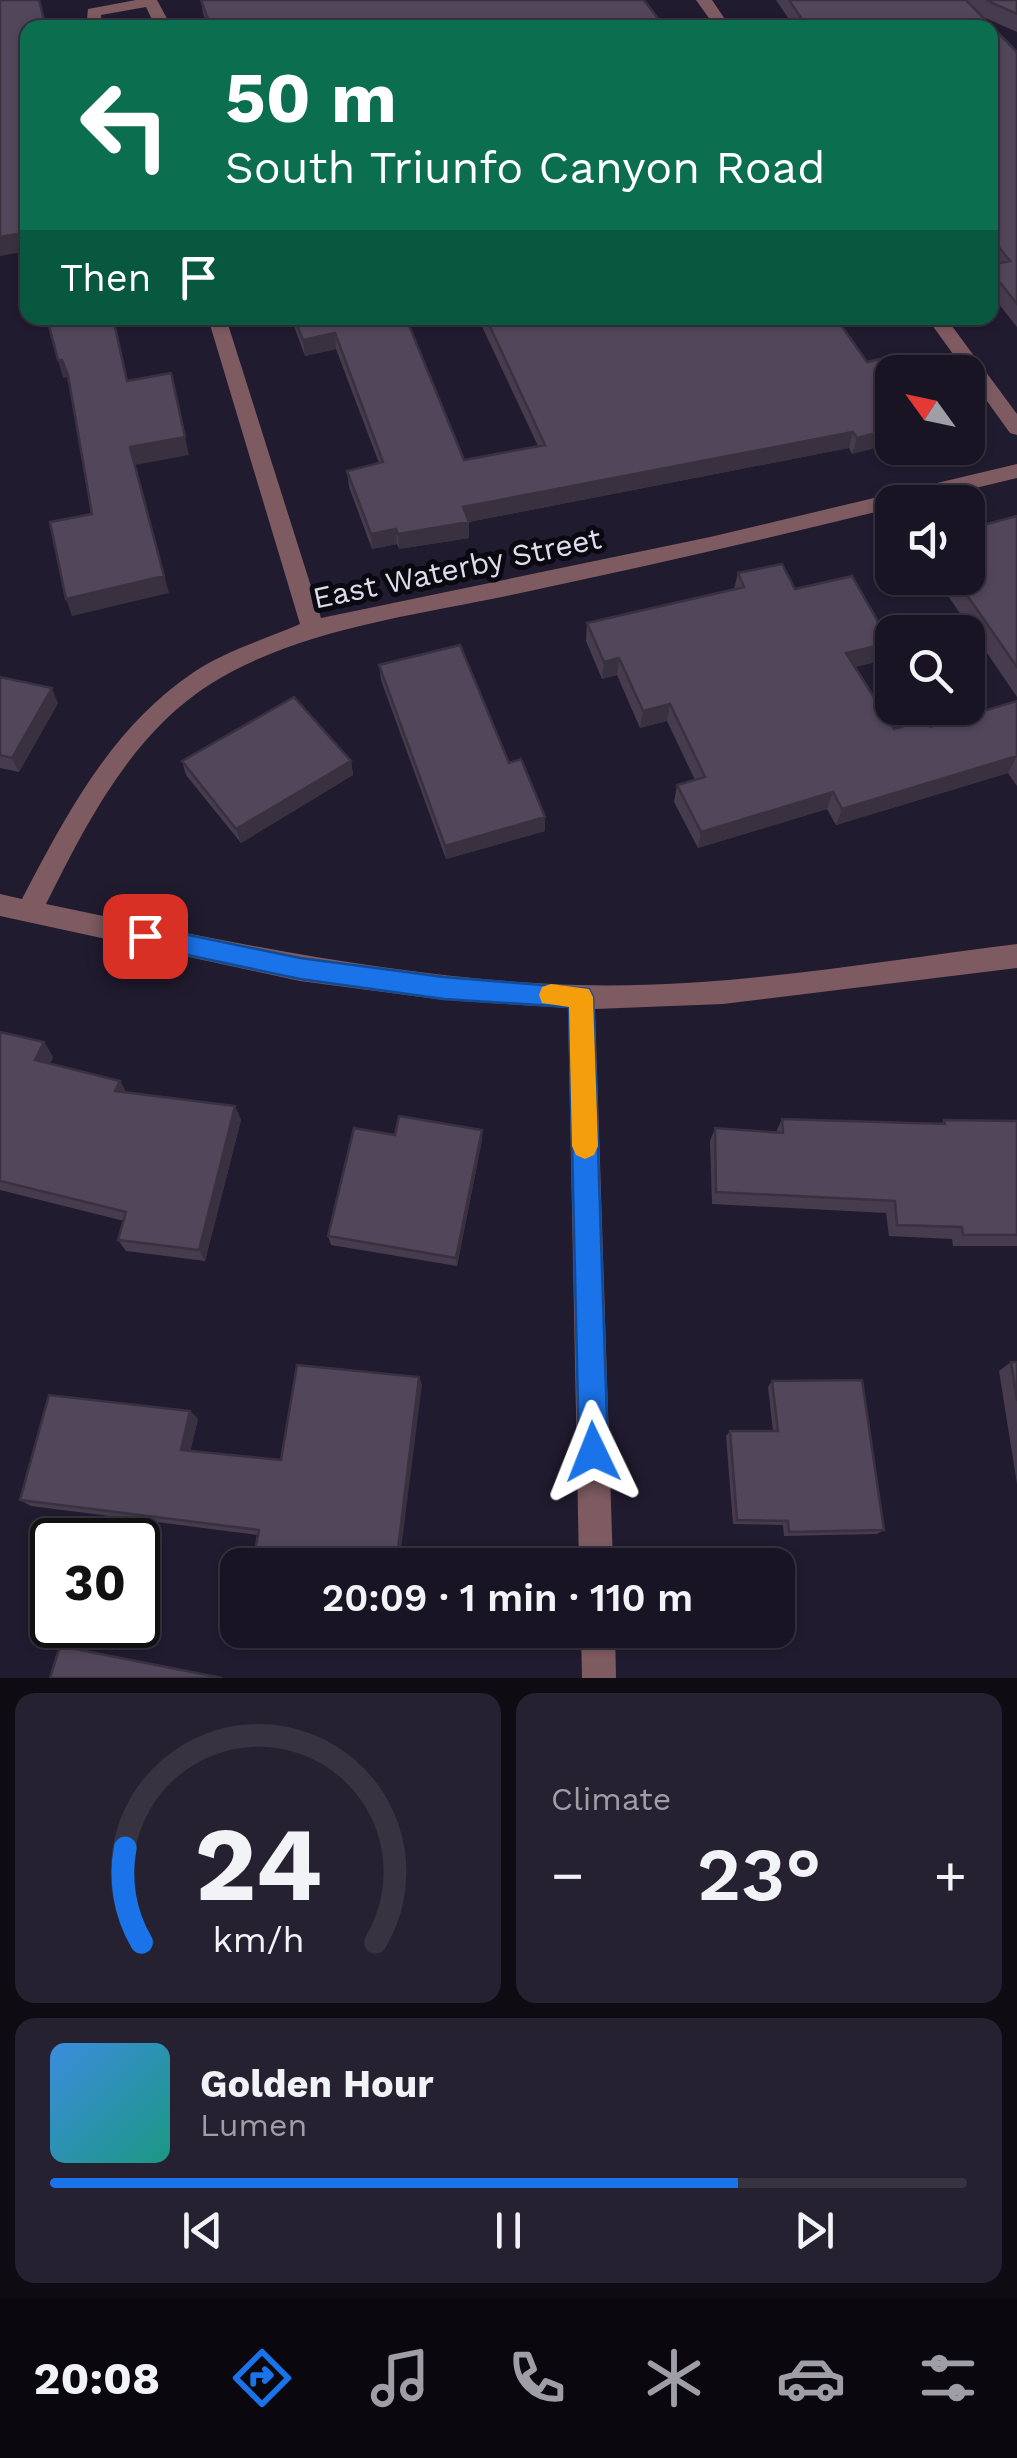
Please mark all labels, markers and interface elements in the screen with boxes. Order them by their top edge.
text: 50 m [225,57,397,139]
icon: left [60,60,190,190]
text: South Triunfo Canyon Road [225,141,825,194]
icon: arrive [171,250,226,305]
text: Then [60,256,151,300]
north arrow [875,355,985,465]
map controls [875,355,985,725]
button: sound [875,485,985,595]
street label: East Waterby Street [310,520,605,616]
button: search [875,615,985,725]
pin [103,894,188,979]
icon: arrive [118,909,173,964]
position arrow [541,1400,645,1504]
speed limit sign: 30 [30,1518,160,1648]
text: 20:09 · 1 min · 110 m [322,1576,693,1620]
text: Climate [551,1780,671,1818]
text: 24 [194,1803,322,1925]
text: 23° [697,1830,821,1918]
text: − [551,1843,584,1907]
text: + [934,1843,967,1907]
text: km/h [212,1919,304,1961]
text: Golden Hour [200,2062,434,2106]
text: Lumen [200,2106,307,2144]
icon: previous [175,2203,230,2258]
icon: pause [481,2203,536,2258]
icon: next [787,2203,842,2258]
icon: directions [227,2343,297,2413]
icon: music [365,2343,435,2413]
icon: phone [502,2343,572,2413]
icon: climate [639,2343,709,2413]
icon: car [776,2343,846,2413]
icon: filters [913,2343,983,2413]
text: 20:08 [34,2352,160,2405]

